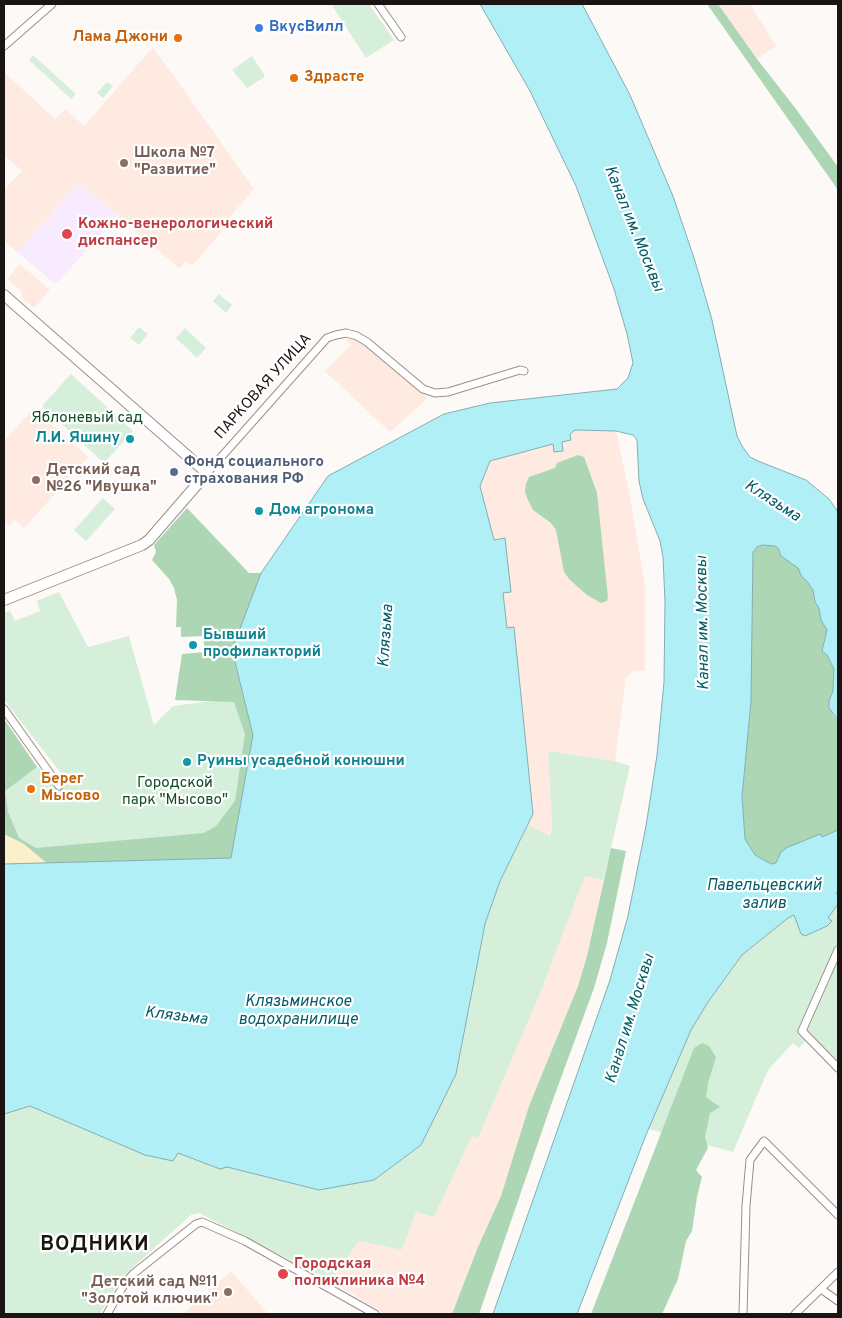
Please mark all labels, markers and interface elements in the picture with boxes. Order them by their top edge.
place label: ВкусВилл [269,19,344,37]
marker: ВкусВилл [253,22,265,34]
place label: Лама Джони [72,29,168,47]
marker: Лама Джони [172,32,184,44]
place label: Здрасте [304,69,364,87]
marker: Здрасте [288,72,300,84]
place label: Школа №7 "Развитие" [134,145,216,180]
marker: Школа №7 "Развитие" [118,157,130,169]
water label: Канал им. Москвы [599,163,667,295]
place label: Кожно-венерологический диспансер [78,216,273,251]
marker: Кожно-венерологический диспансер [60,227,74,241]
street label: ПАРКОВАЯ УЛИЦА [212,331,316,443]
park label: Яблоневый сад [31,410,143,428]
place label: Л.И. Яшину [35,430,120,448]
marker: Л.И. Яшину [124,433,136,445]
place label: Фонд социального страхования РФ [184,454,324,489]
place label: Детский сад №26 "Ивушка" [46,462,157,497]
marker: Фонд социального страхования РФ [168,466,180,478]
marker: Детский сад №26 "Ивушка" [30,474,42,486]
water label: Клязьма [740,477,804,527]
place label: Дом агронома [269,502,374,520]
marker: Дом агронома [253,505,265,517]
water label: Канал им. Москвы [693,556,715,690]
water label: Клязьма [375,604,399,668]
place label: Бывший профилакторий [203,627,321,662]
marker: Бывший профилакторий [187,639,199,651]
place label: Руины усадебной конюшни [197,753,405,771]
marker: Руины усадебной конюшни [181,756,193,768]
place label: Берег Мысово [41,771,100,806]
park label: Городской парк "Мысово" [122,775,228,810]
marker: Берег Мысово [25,783,37,795]
water label: Павельцевский залив [707,877,821,915]
water label: Канал им. Москвы [602,952,660,1086]
water label: Клязьминское водохранилище [238,993,358,1031]
water label: Клязьма [144,1004,208,1030]
district label: ВОДНИКИ [39,1234,151,1258]
place label: Городская поликлиника №4 [294,1256,425,1291]
marker: Городская поликлиника №4 [276,1267,290,1281]
place label: Детский сад №11 "Золотой ключик" [81,1274,218,1309]
marker: Детский сад №11 "Золотой ключик" [222,1286,234,1298]

